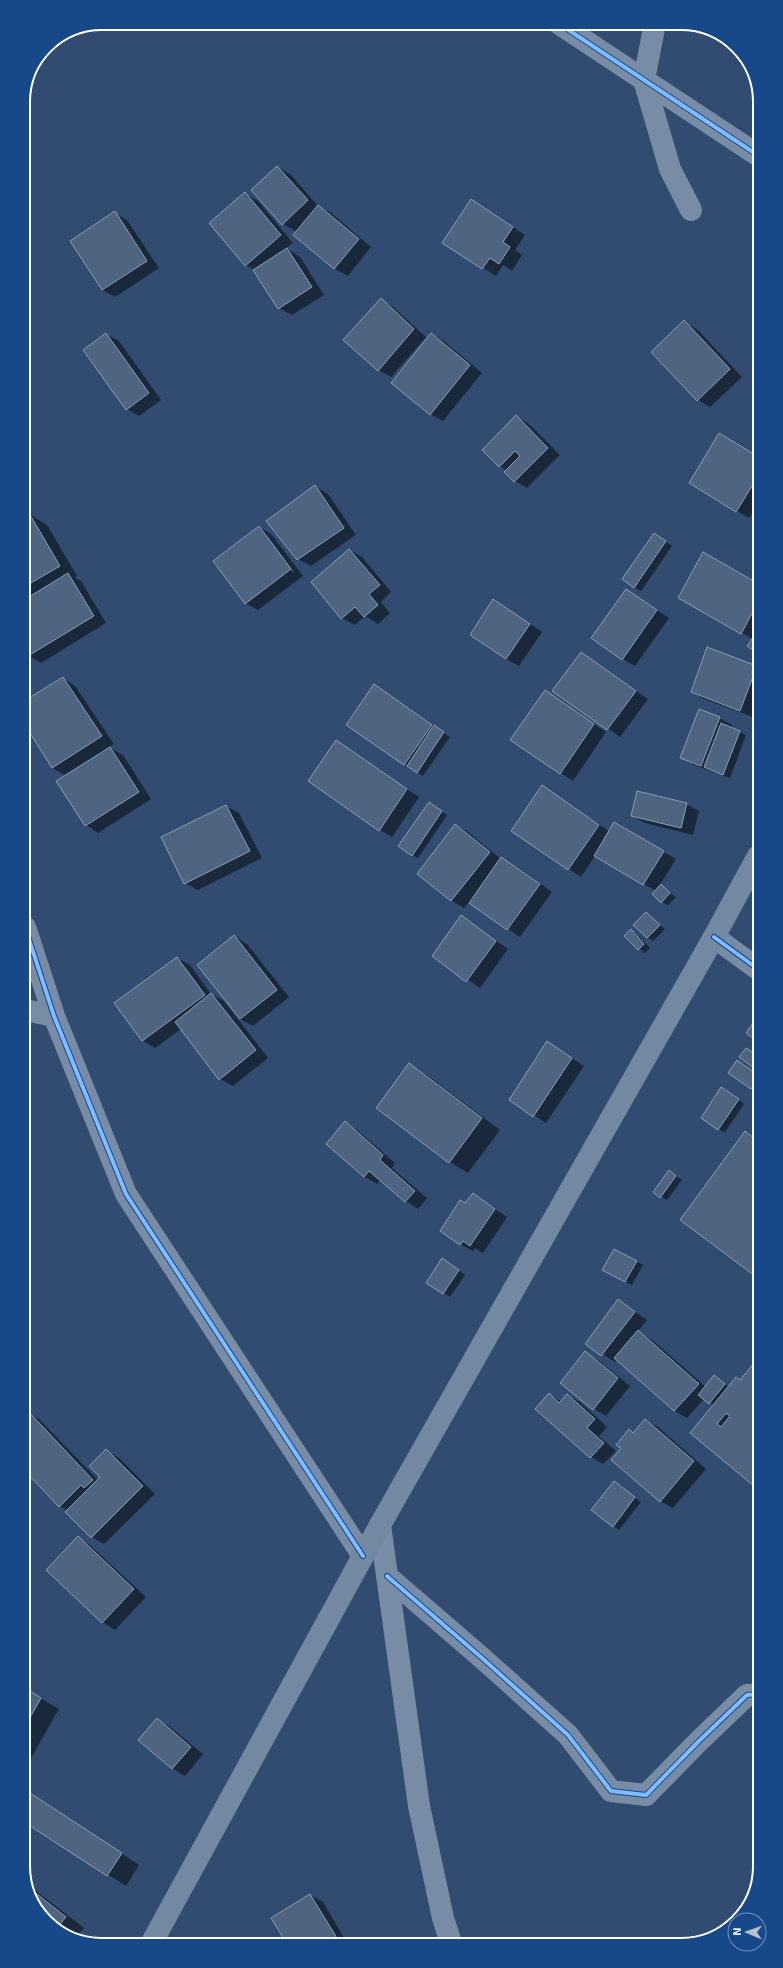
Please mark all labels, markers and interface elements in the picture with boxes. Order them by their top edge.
north arrow [727,1912,767,1952]
text: N [730,1927,743,1936]

